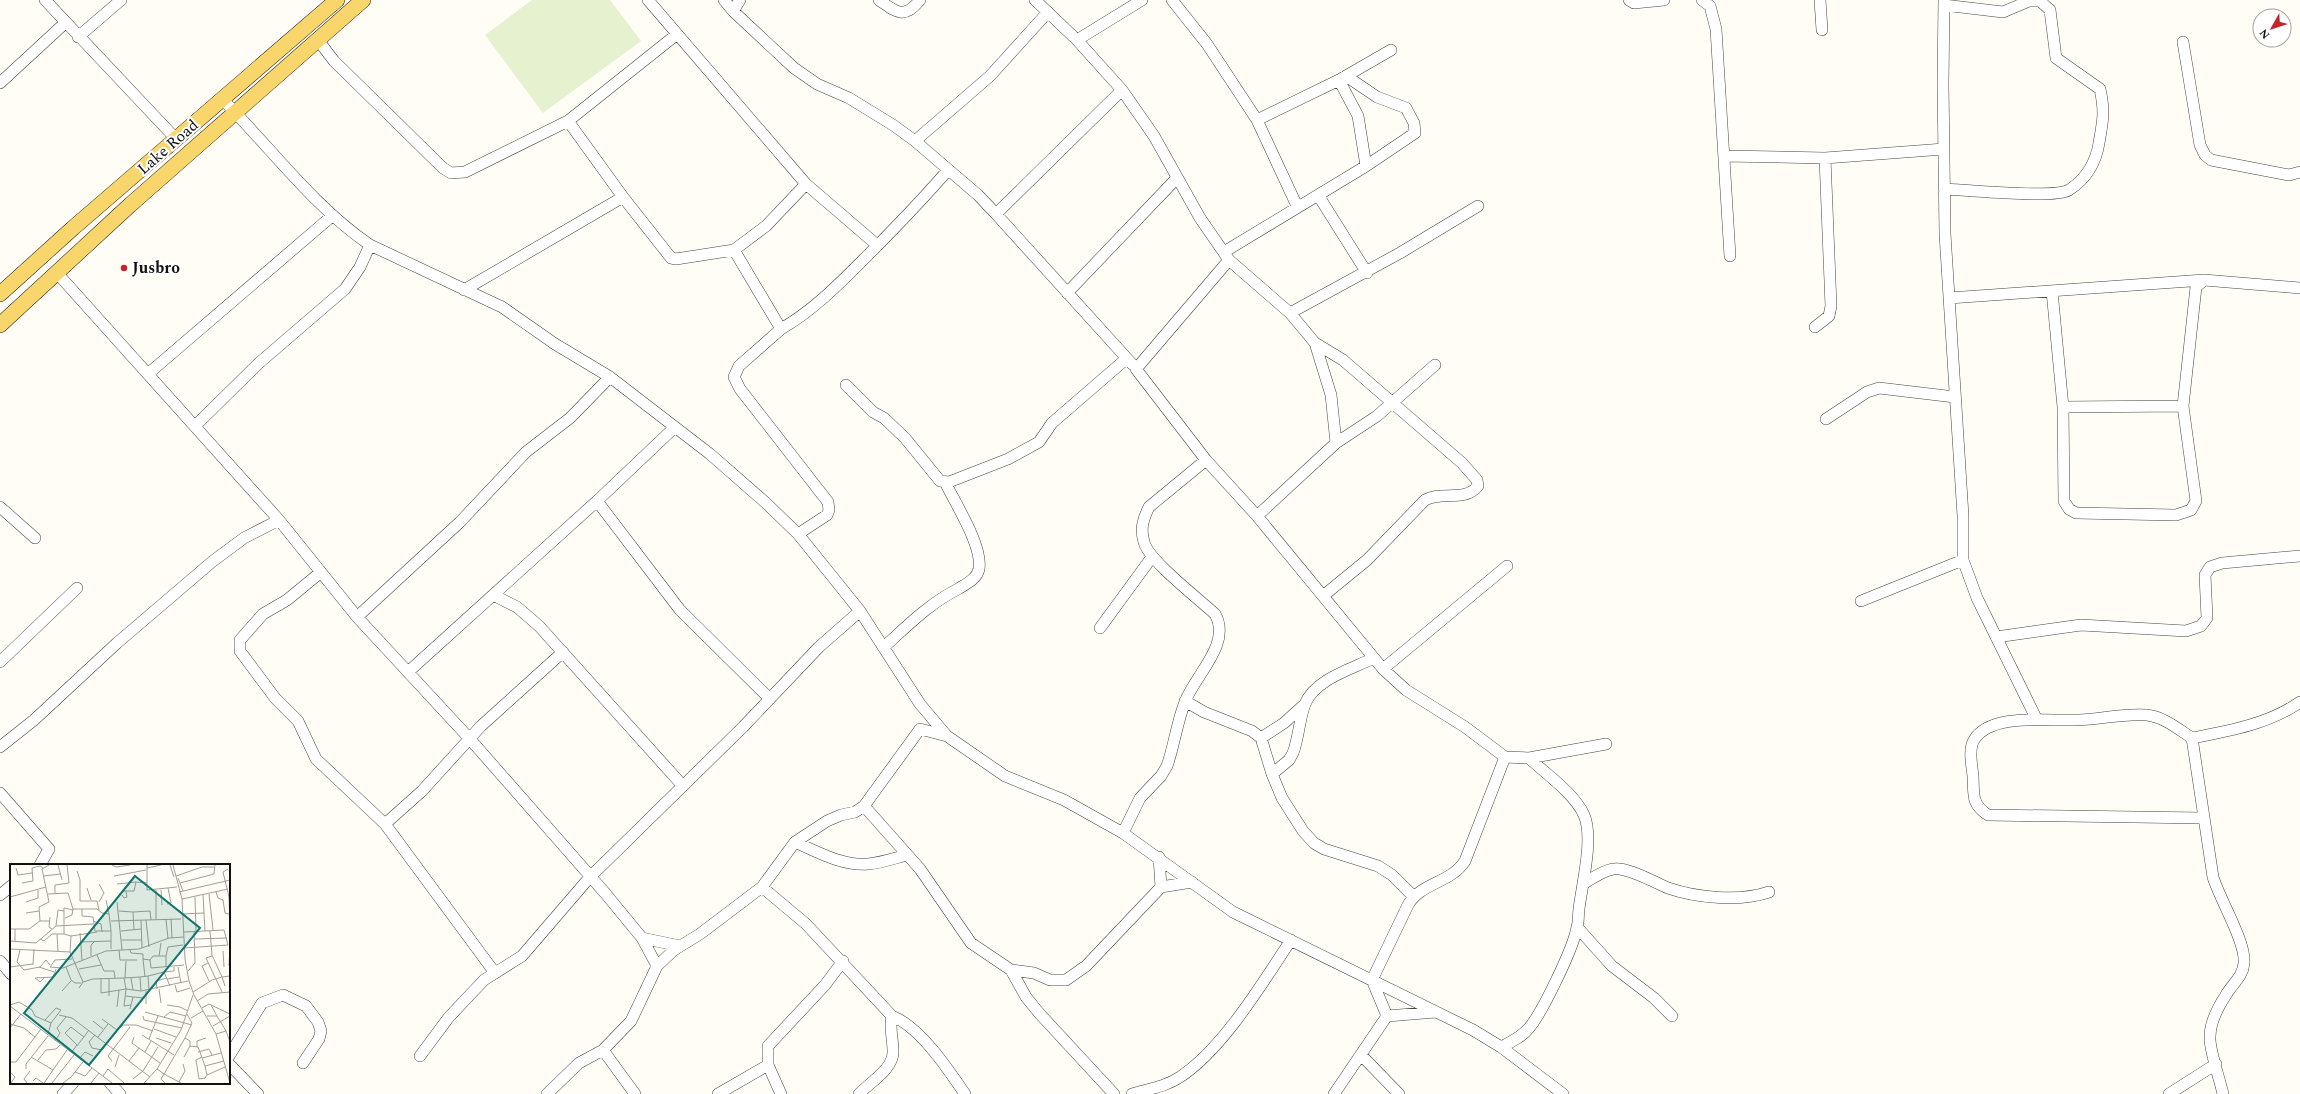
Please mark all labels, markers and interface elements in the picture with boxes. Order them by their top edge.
north arrow [2252,8,2292,48]
text: N [2255,25,2274,43]
street label: Lake Road [132,114,204,180]
place label: Jusbro [132,256,180,280]
marker: Jusbro [119,263,129,273]
inset map [10,864,230,1084]

